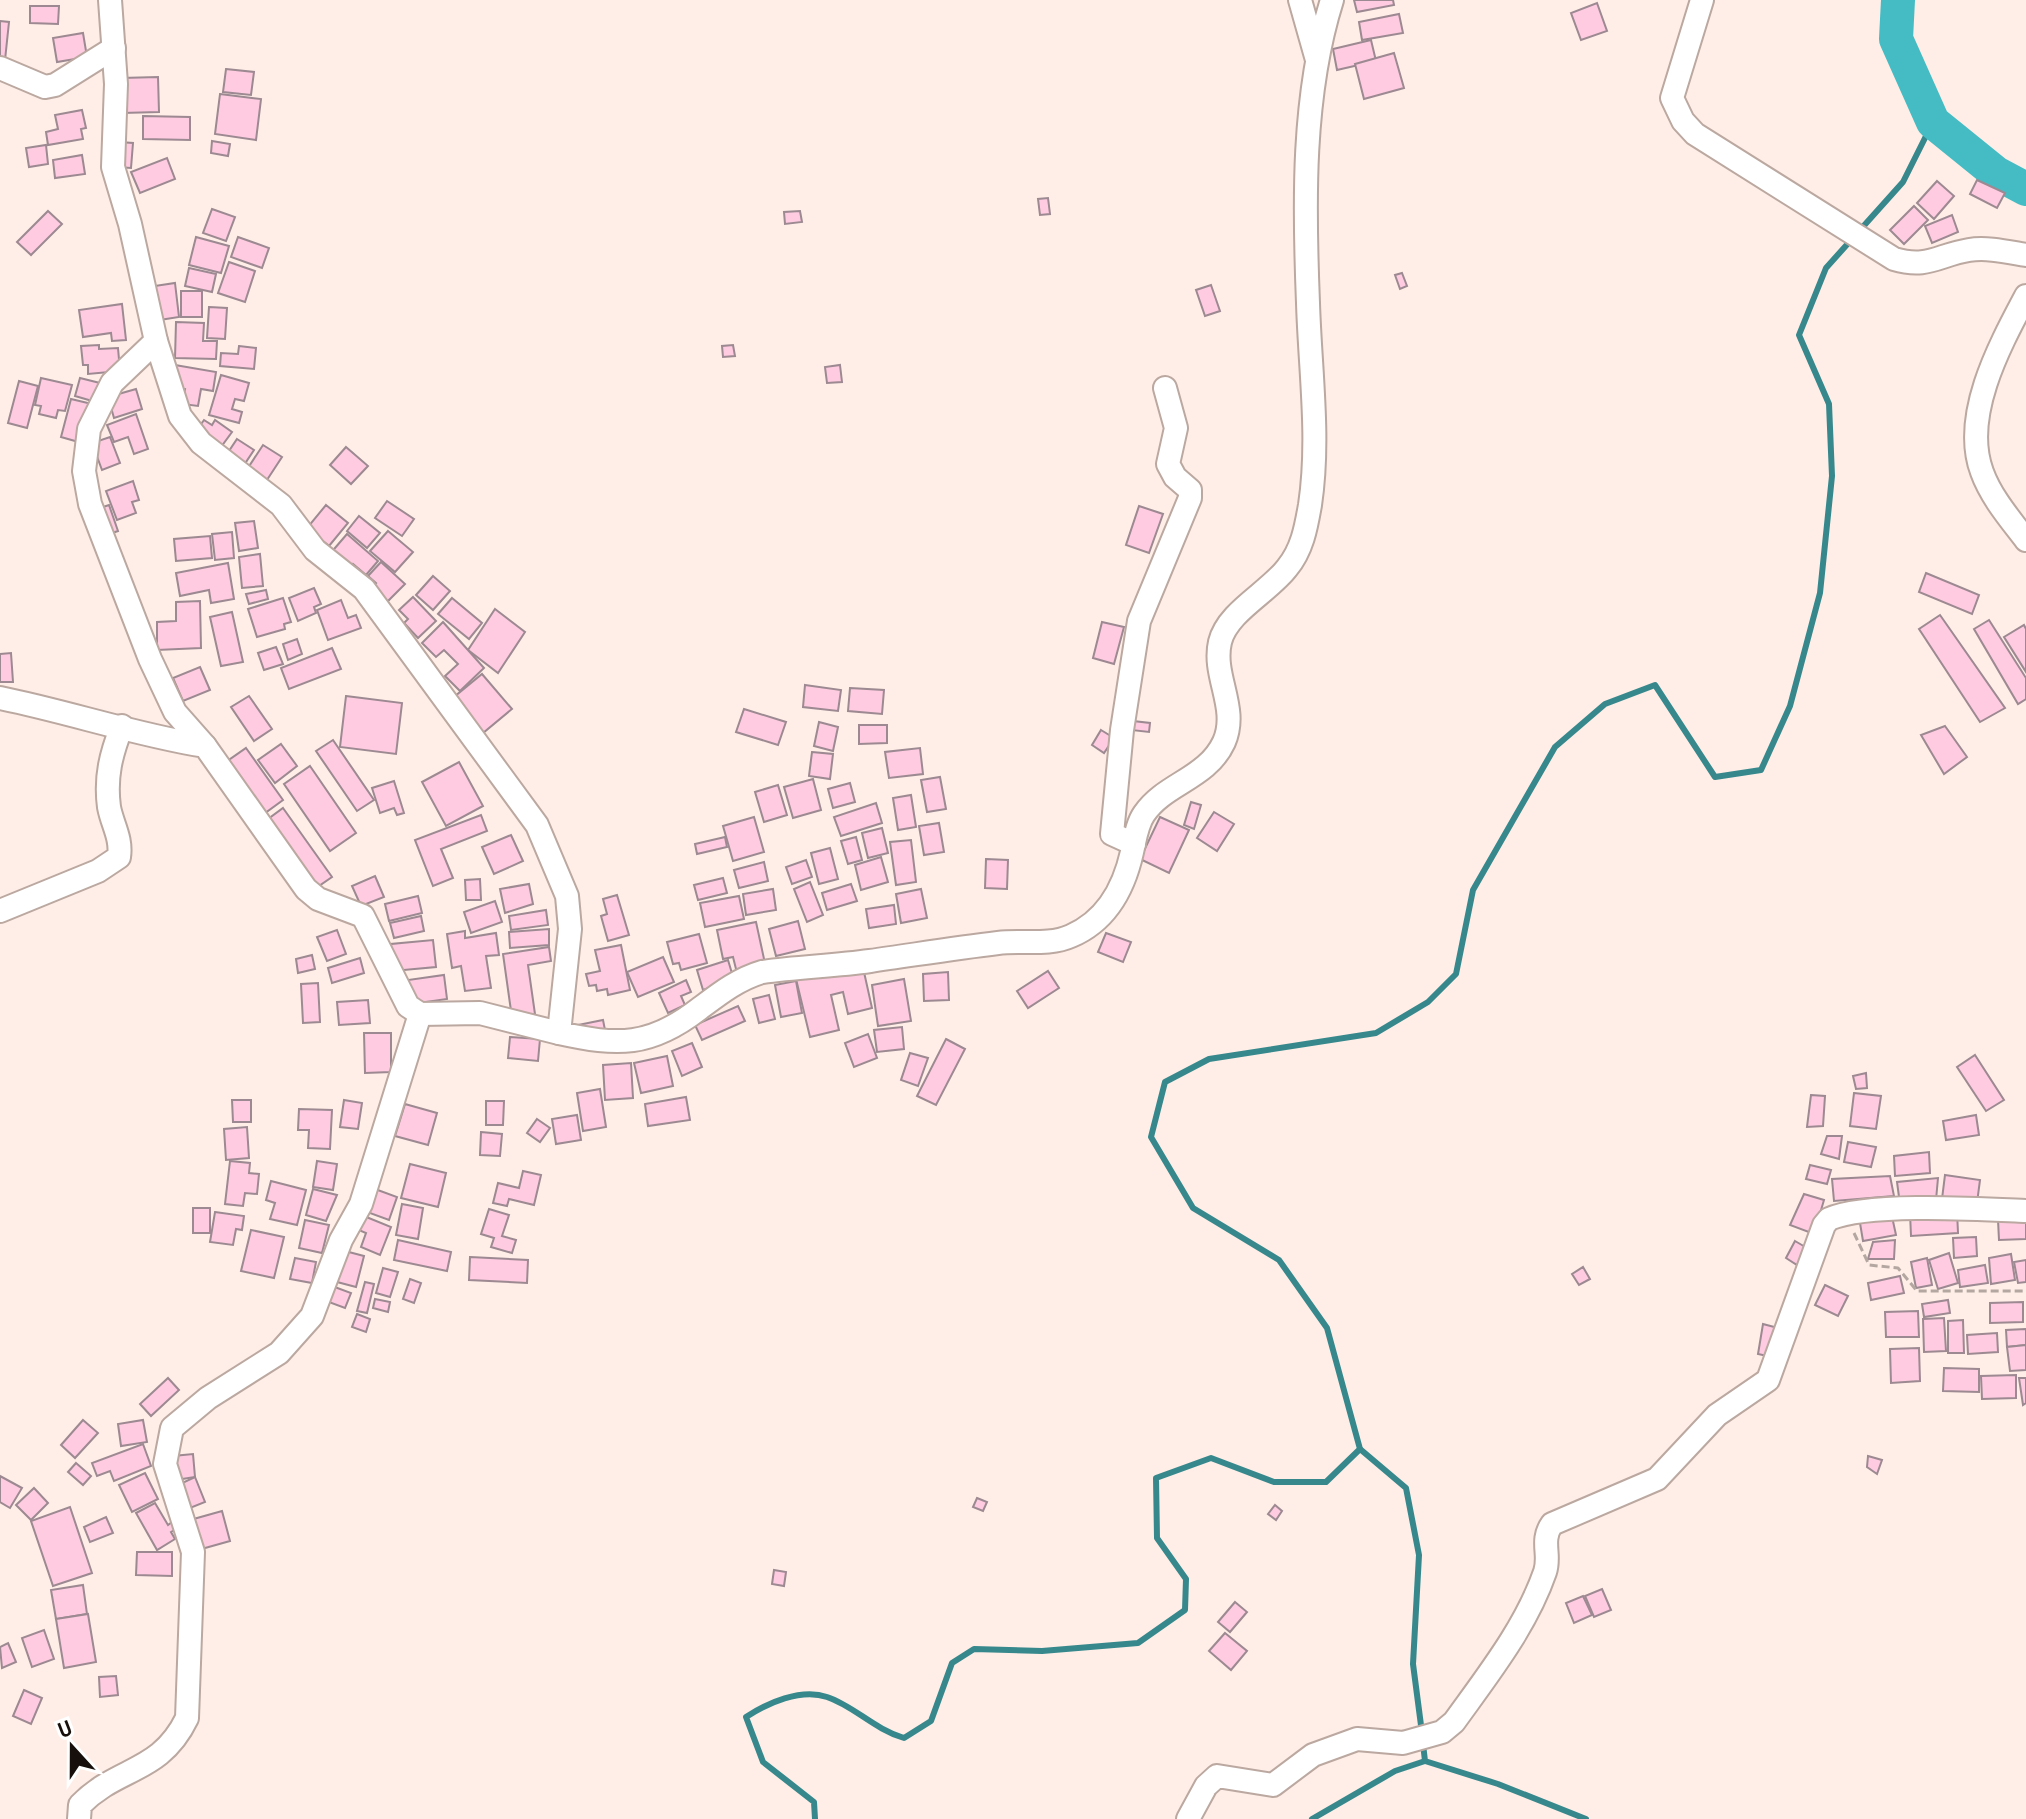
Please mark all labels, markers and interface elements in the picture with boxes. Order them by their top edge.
north arrow [32,1707,112,1787]
text: U [53,1712,76,1745]

